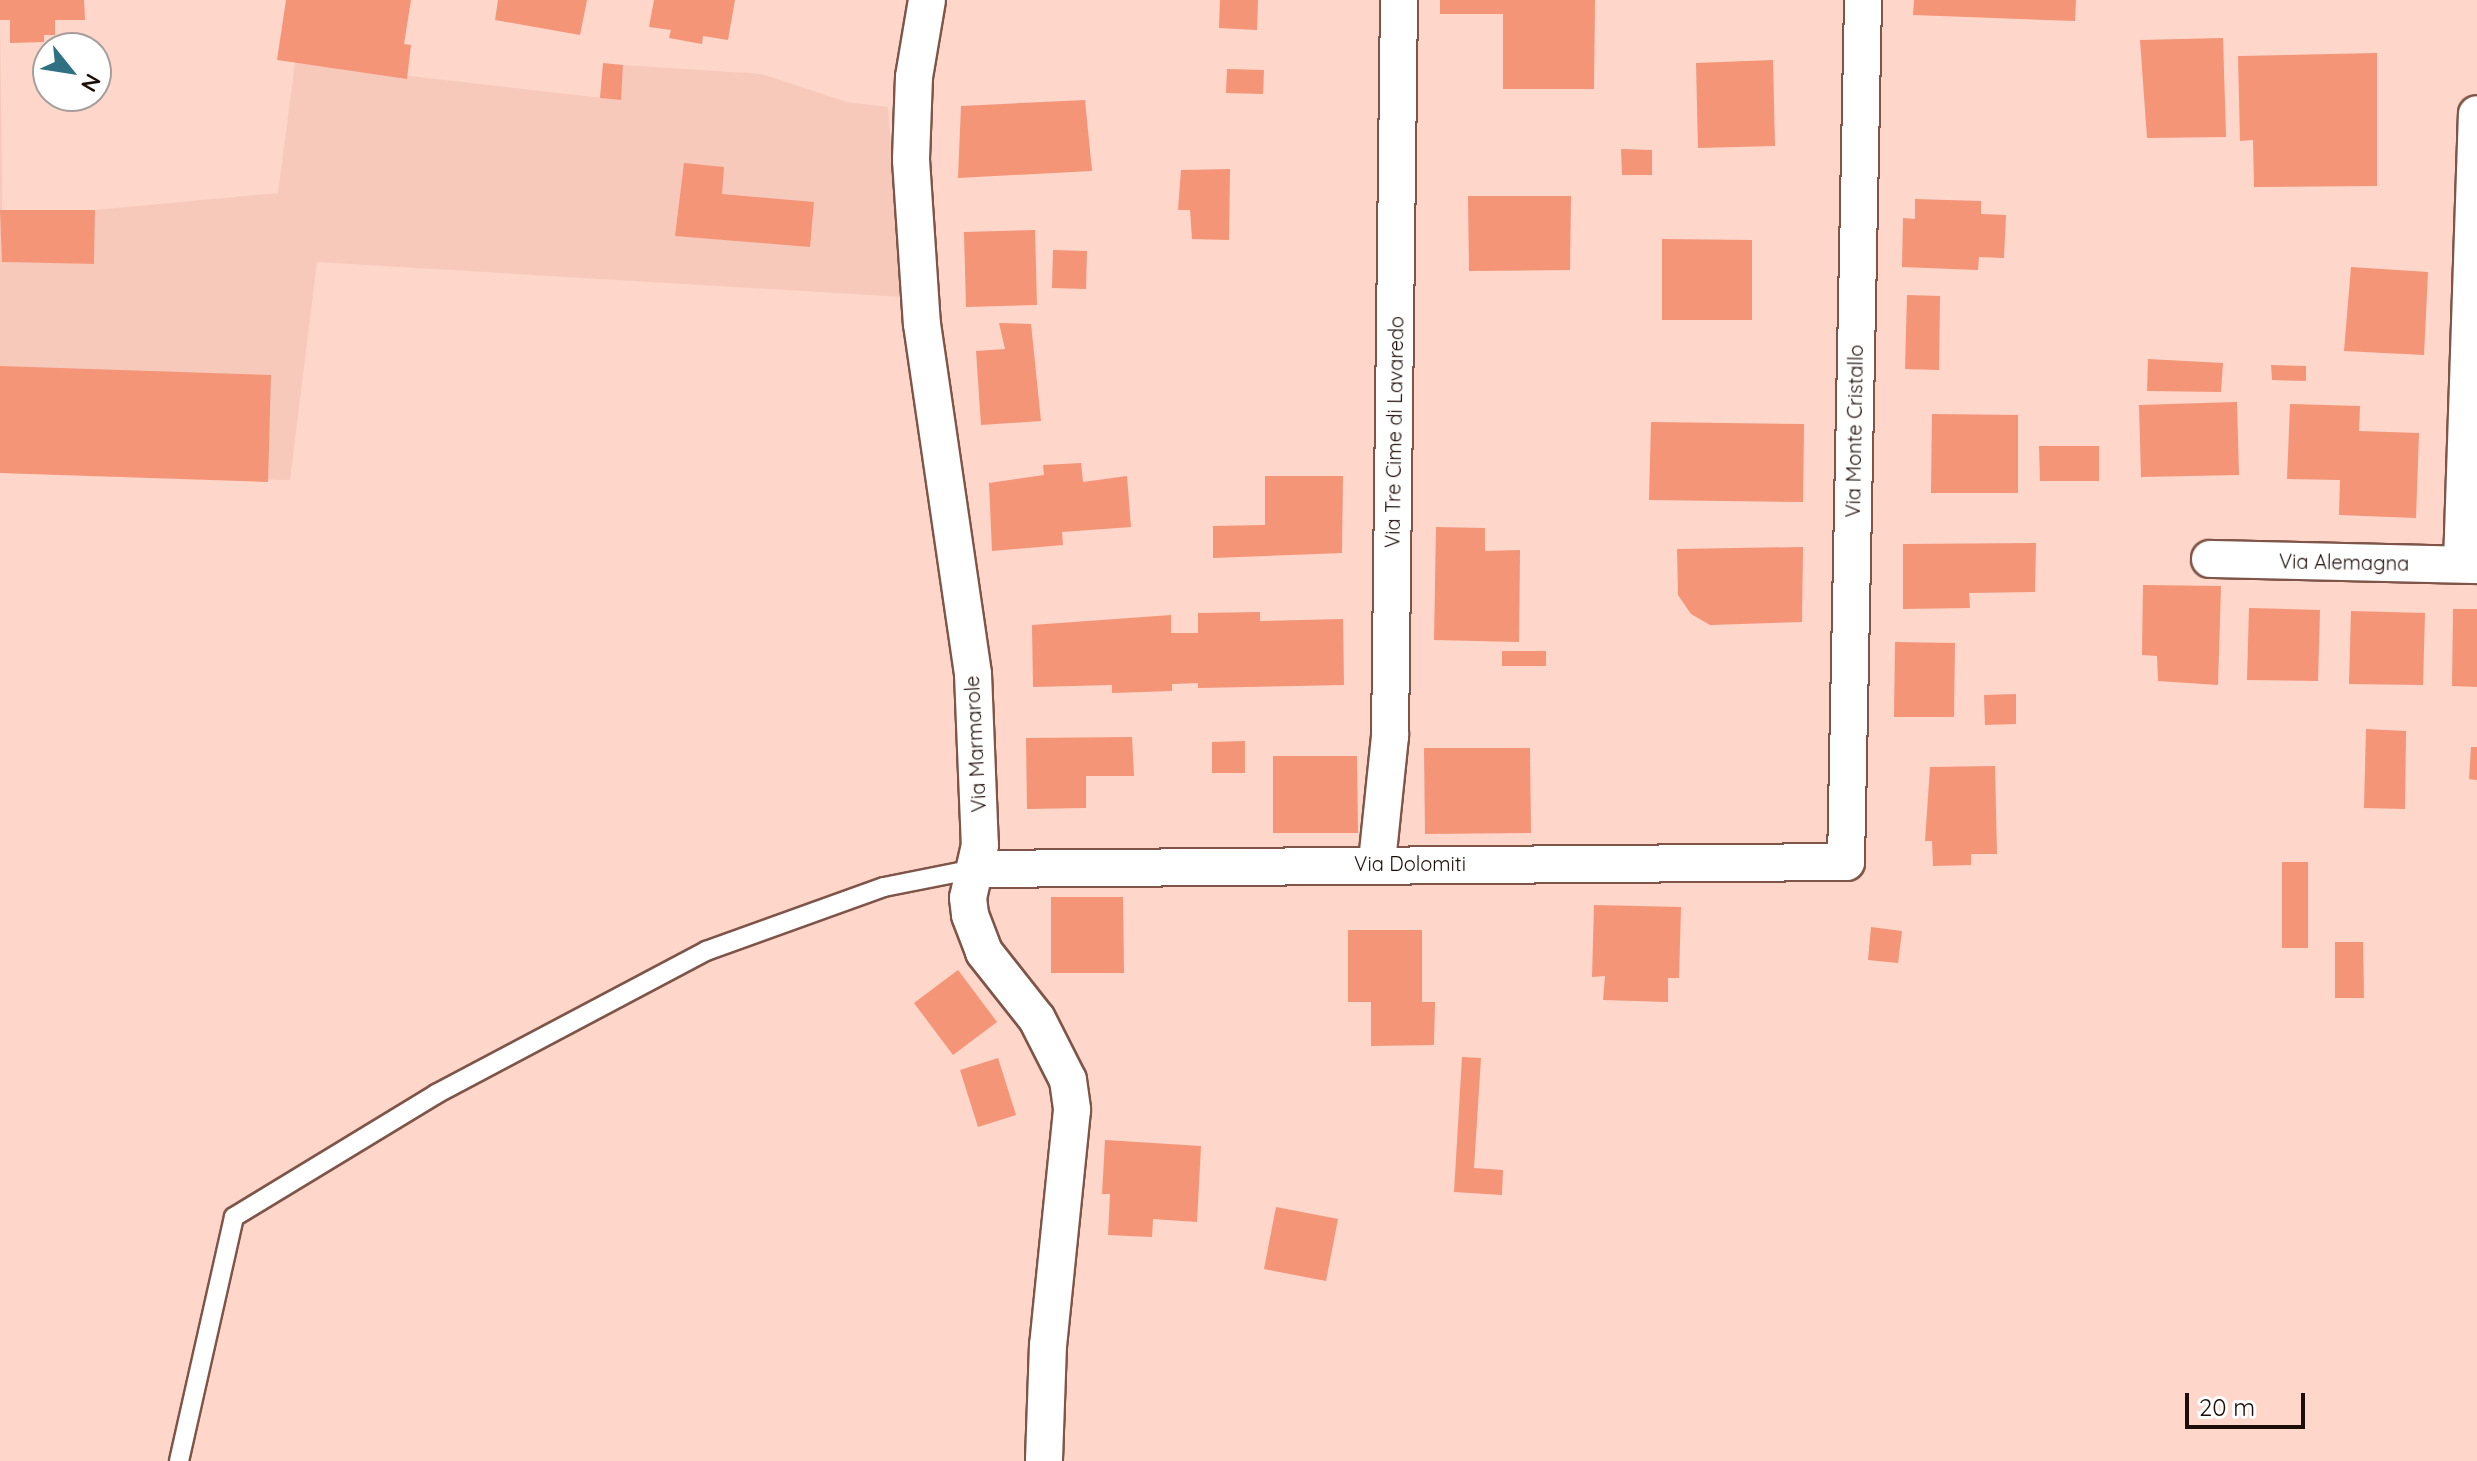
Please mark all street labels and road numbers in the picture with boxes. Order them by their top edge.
street label: Via Tre Cime di Lavaredo [1380,316,1408,548]
street label: Via Monte Cristallo [1840,344,1868,518]
street label: Via Alemagna [2279,549,2409,575]
street label: Via Marmarole [959,675,991,813]
street label: Via Dolomiti [1354,851,1466,875]

